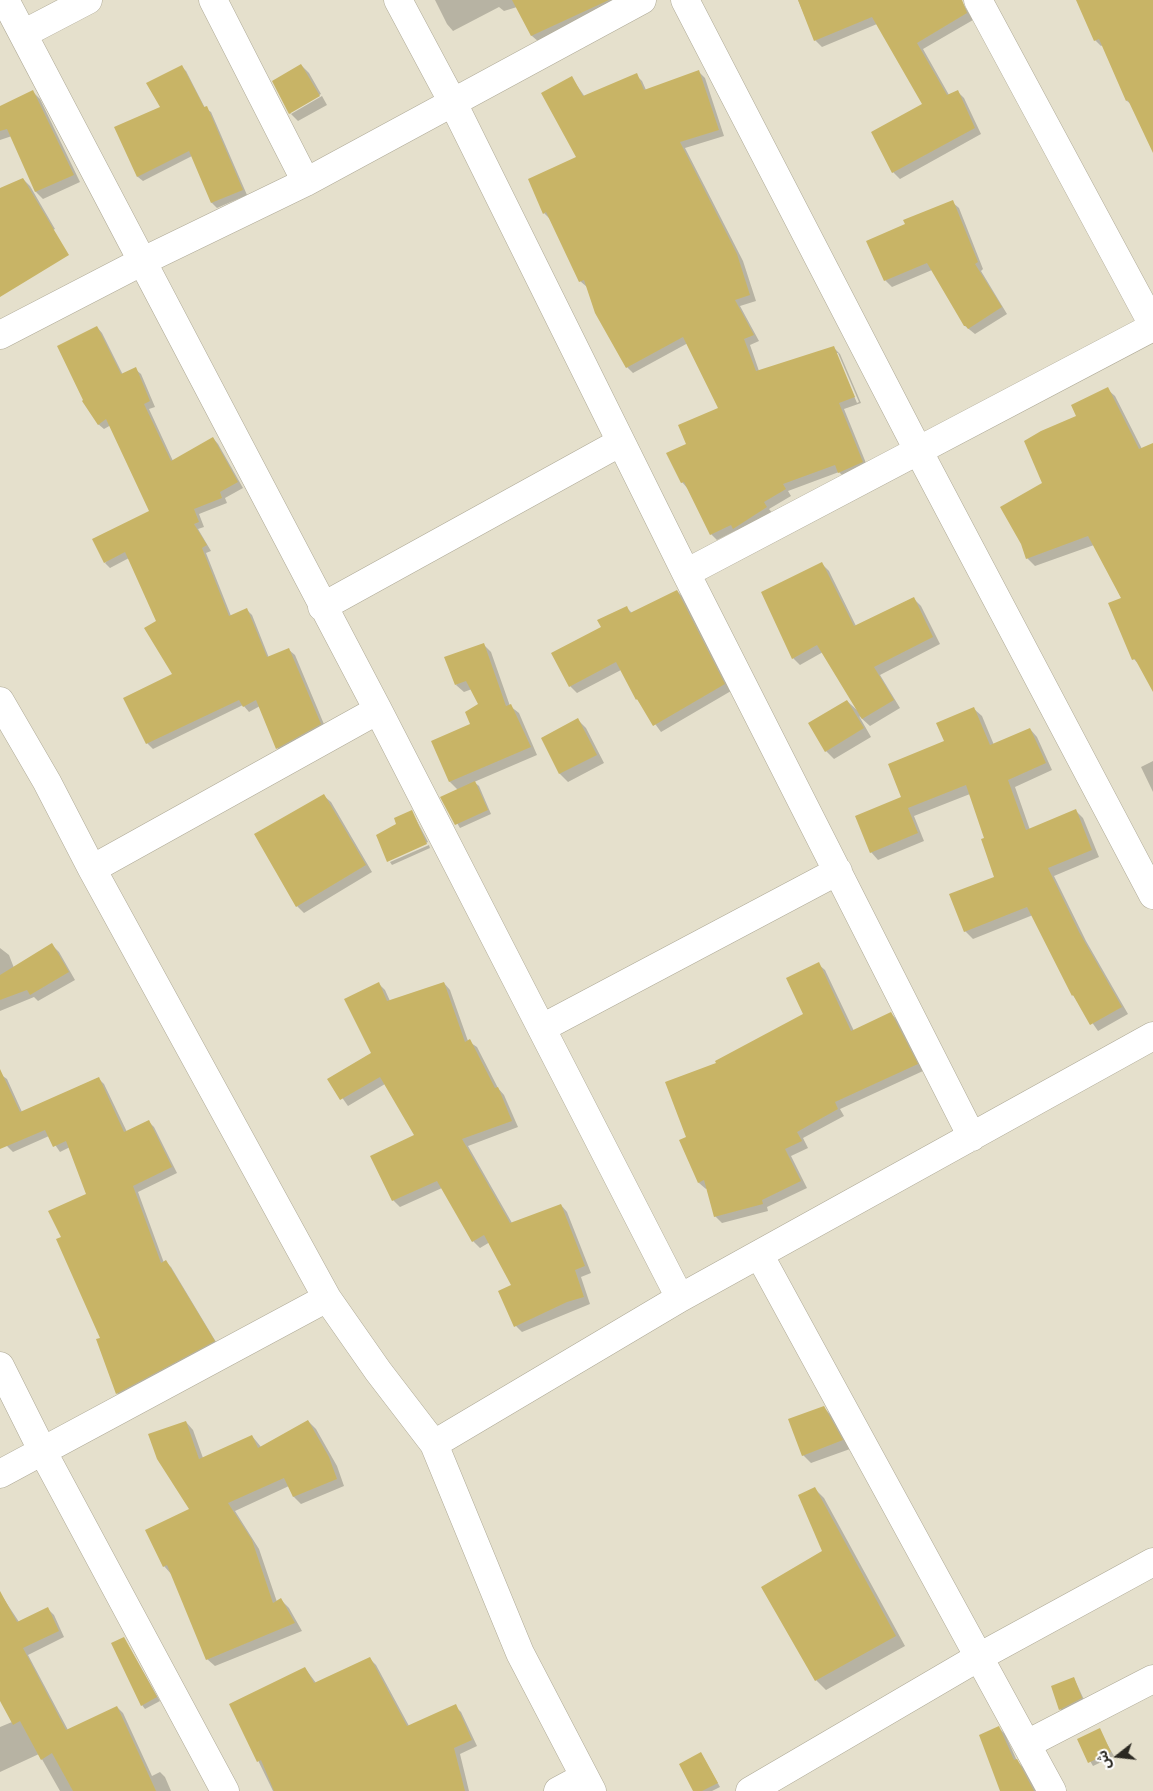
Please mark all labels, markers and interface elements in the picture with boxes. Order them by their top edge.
north arrow [1093,1731,1143,1781]
text: ش [1093,1749,1114,1772]

